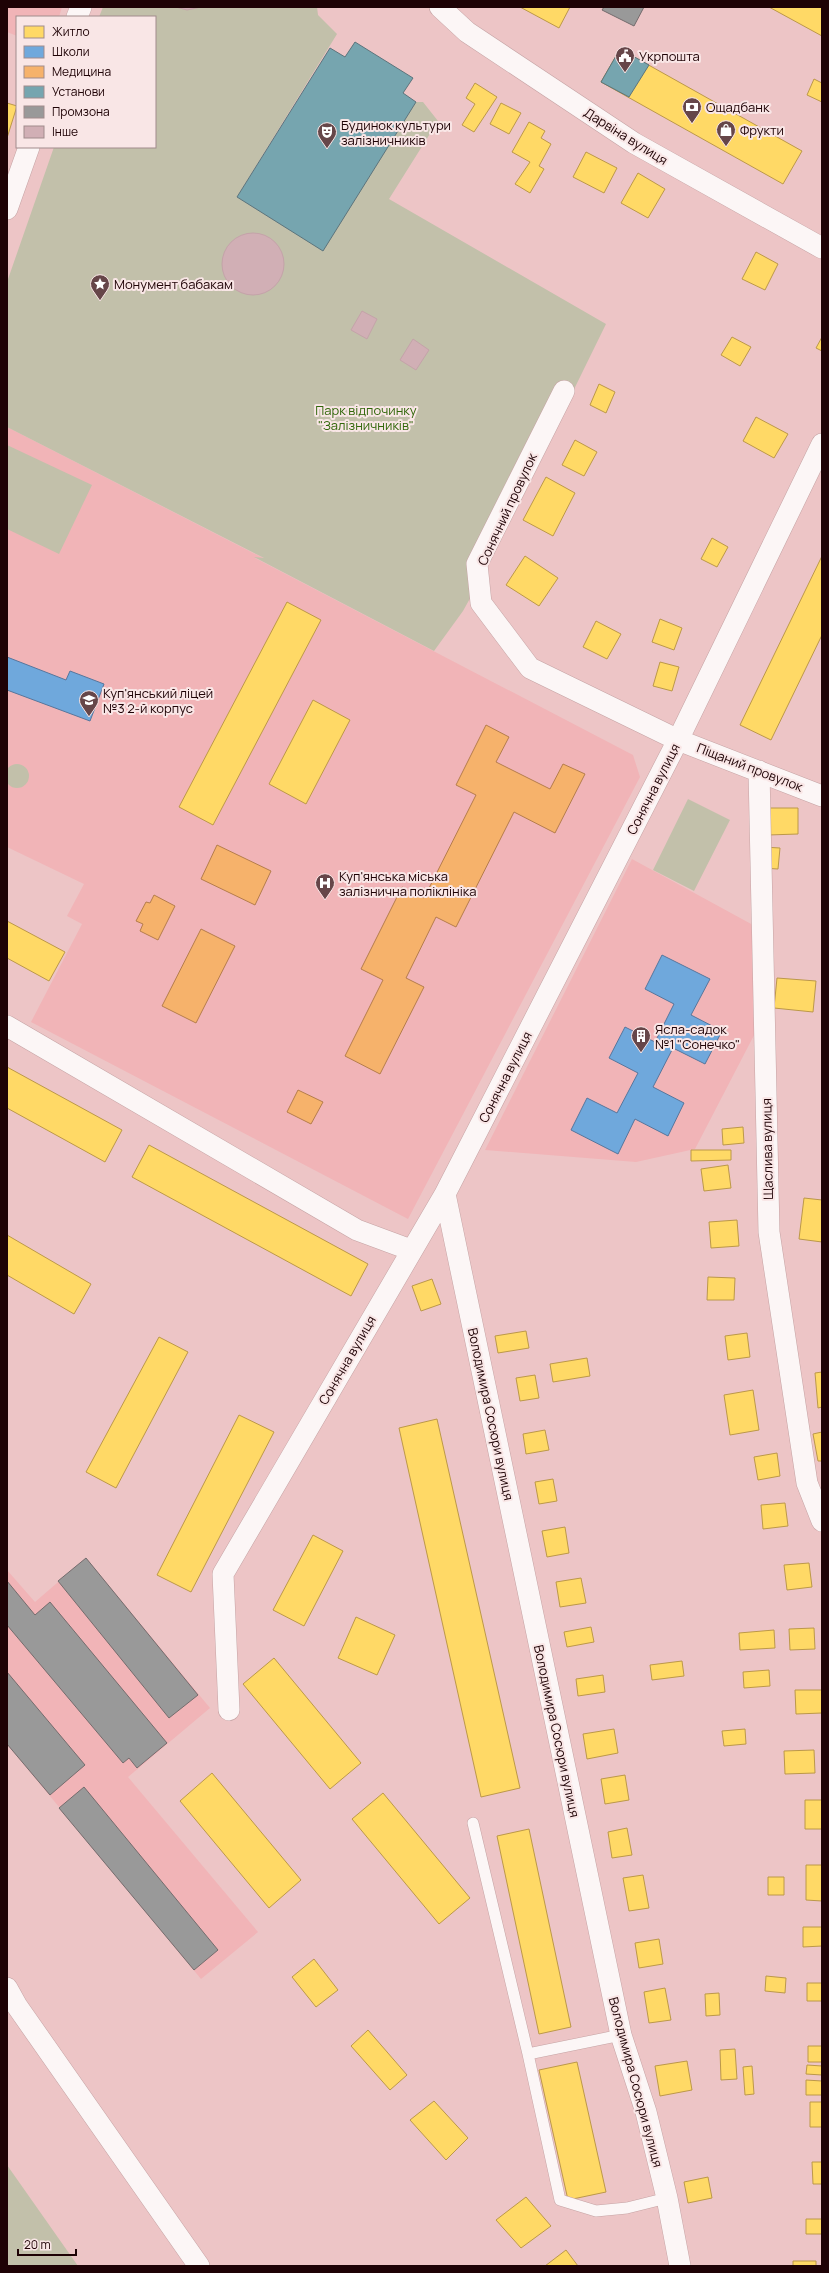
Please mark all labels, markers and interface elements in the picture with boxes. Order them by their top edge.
legend [16,16,156,148]
text: Житло [52,23,89,40]
text: Школи [52,43,90,60]
public building icon: Укрпошта [614,45,636,73]
place label: Укрпошта [639,47,700,65]
text: Медицина [52,63,111,80]
text: Установи [52,83,105,100]
bank icon: Ощадбанк [681,96,703,124]
place label: Ощадбанк [706,98,770,116]
text: Промзона [52,103,110,120]
street label: Дарвіна вулиця [581,103,671,169]
place label: Будинок культури залізничників [341,116,451,149]
shop icon: Фрукти [715,119,737,147]
theatre icon: Будинок культури залізничників [316,121,338,149]
place label: Фрукти [740,121,784,139]
text: Інше [52,123,78,140]
place icon: Монумент бабакам [89,273,111,301]
place label: Монумент бабакам [114,275,233,293]
park label: Парк відпочинку "Залізничників" [315,401,417,434]
street label: Сонячний провулок [473,449,541,568]
place label: Куп'янський ліцей №3 2-й корпус [103,684,213,717]
school or university icon: Куп'янський ліцей №3 2-й корпус [78,689,100,717]
street label: Піщаний провулок [694,738,806,796]
street label: Сонячна вулиця [622,740,684,838]
place label: Куп'янська міська залізнична поліклініка [339,867,476,900]
hospital icon: Куп'янська міська залізнична поліклініка [314,872,336,900]
place label: Ясла-садок №1 "Сонечко" [655,1020,740,1053]
building icon: Ясла-садок №1 "Сонечко" [630,1025,652,1053]
street label: Сонячна вулиця [474,1028,536,1126]
street label: Щаслива вулиця [757,1098,777,1200]
street label: Сонячна вулиця [314,1312,380,1408]
street label: Володимира Сосюри вулиця [464,1326,518,1502]
street label: Володимира Сосюри вулиця [530,1643,584,1819]
street label: Володимира Сосюри вулиця [605,1995,667,2169]
scale bar [18,2231,76,2257]
text: 20 m [24,2236,51,2253]

